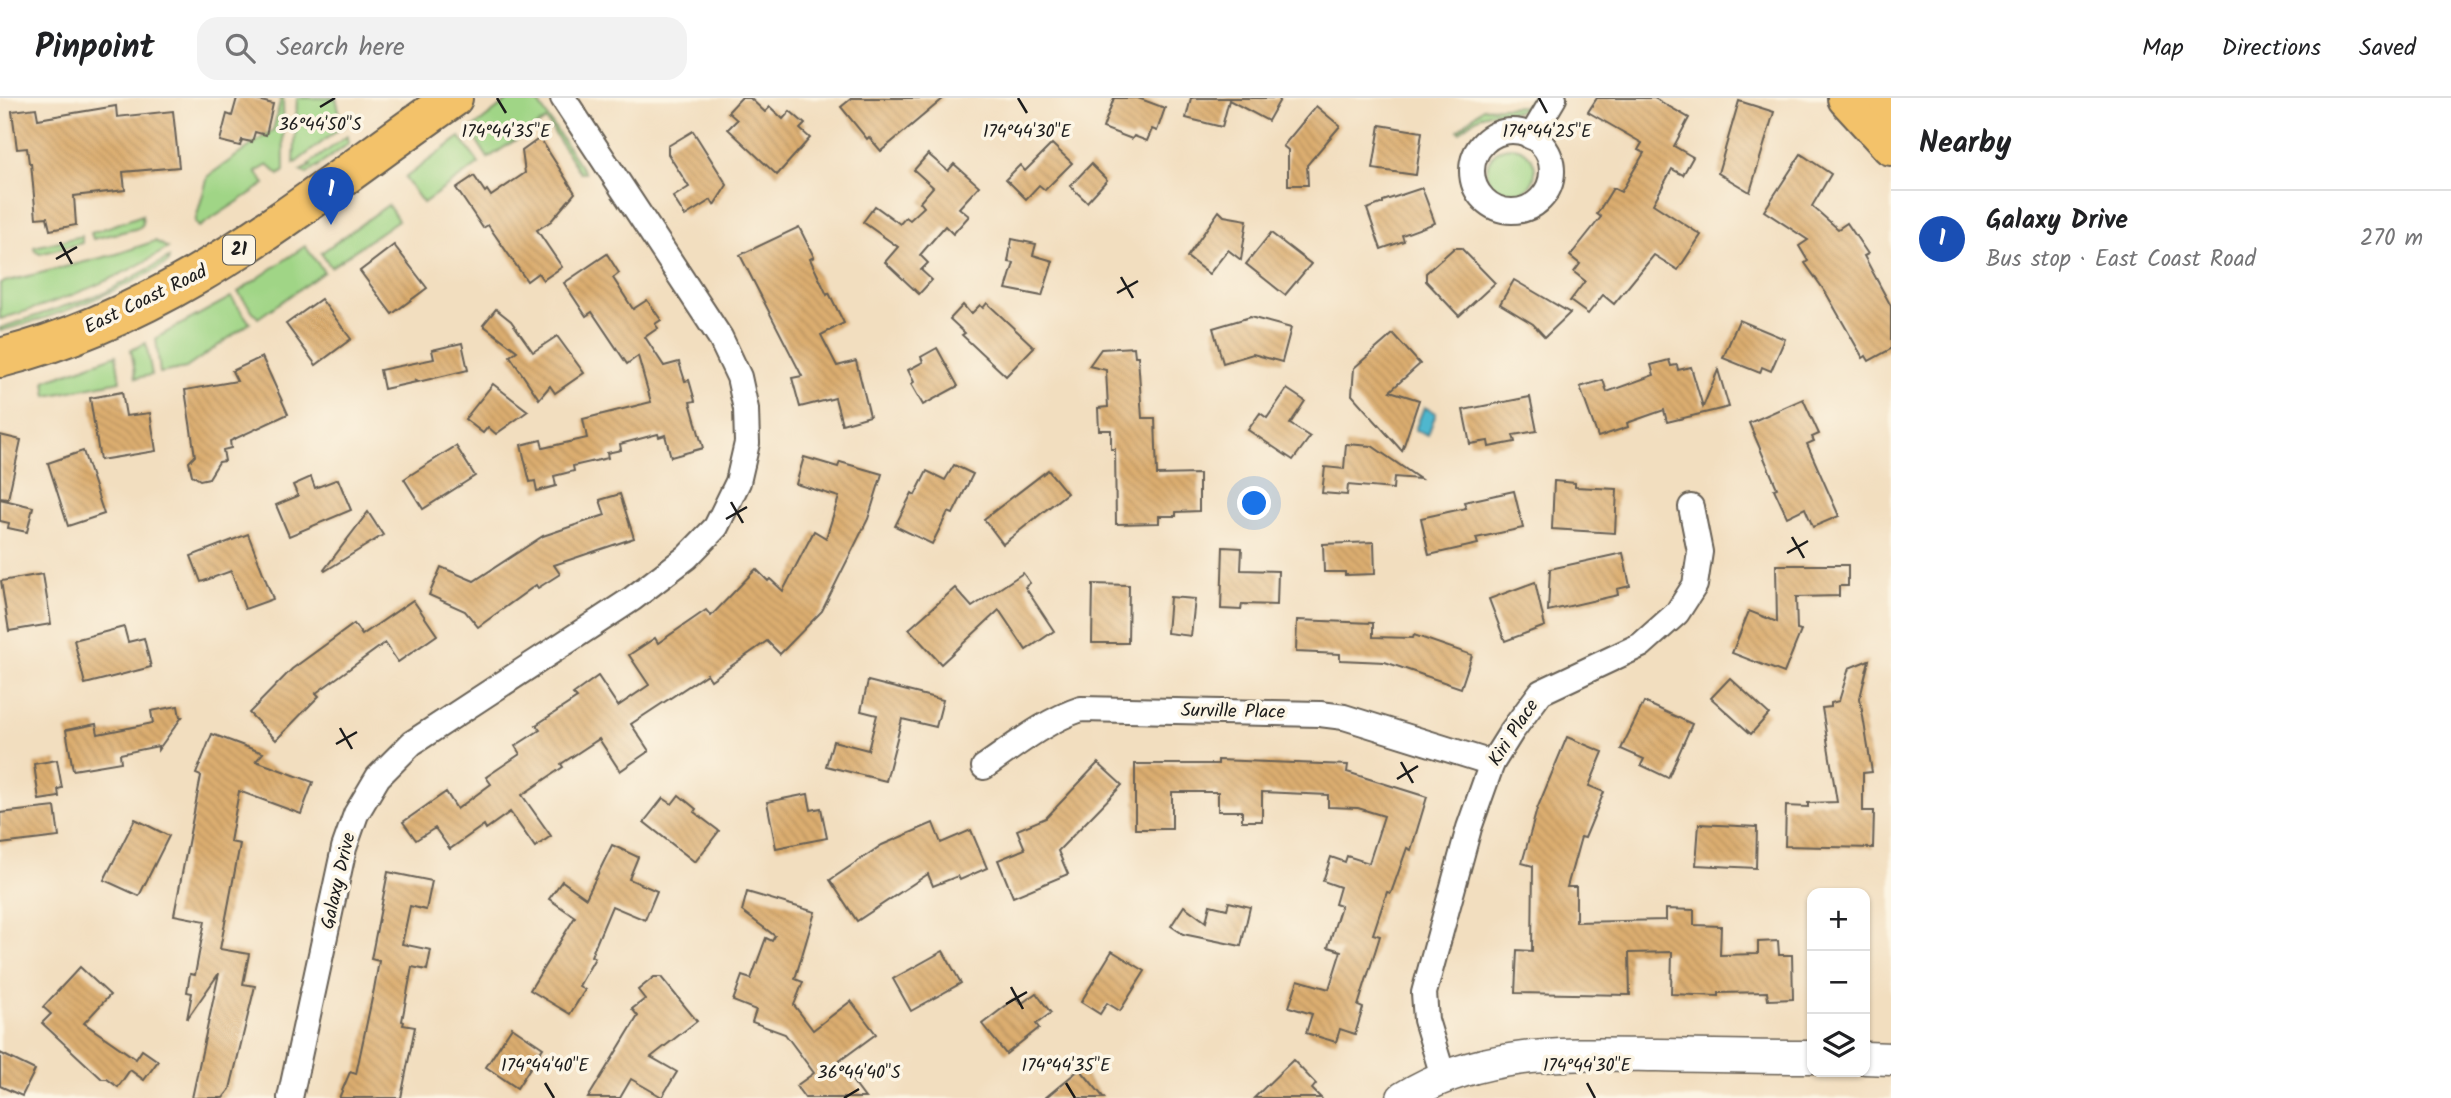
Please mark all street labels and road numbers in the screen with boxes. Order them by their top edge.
road number: 21 [223,236,255,265]
street label: East Coast Road [80,257,213,343]
street label: Kiri Place [1481,693,1547,773]
street label: Surville Place [1181,696,1286,728]
street label: Galaxy Drive [313,829,365,932]

